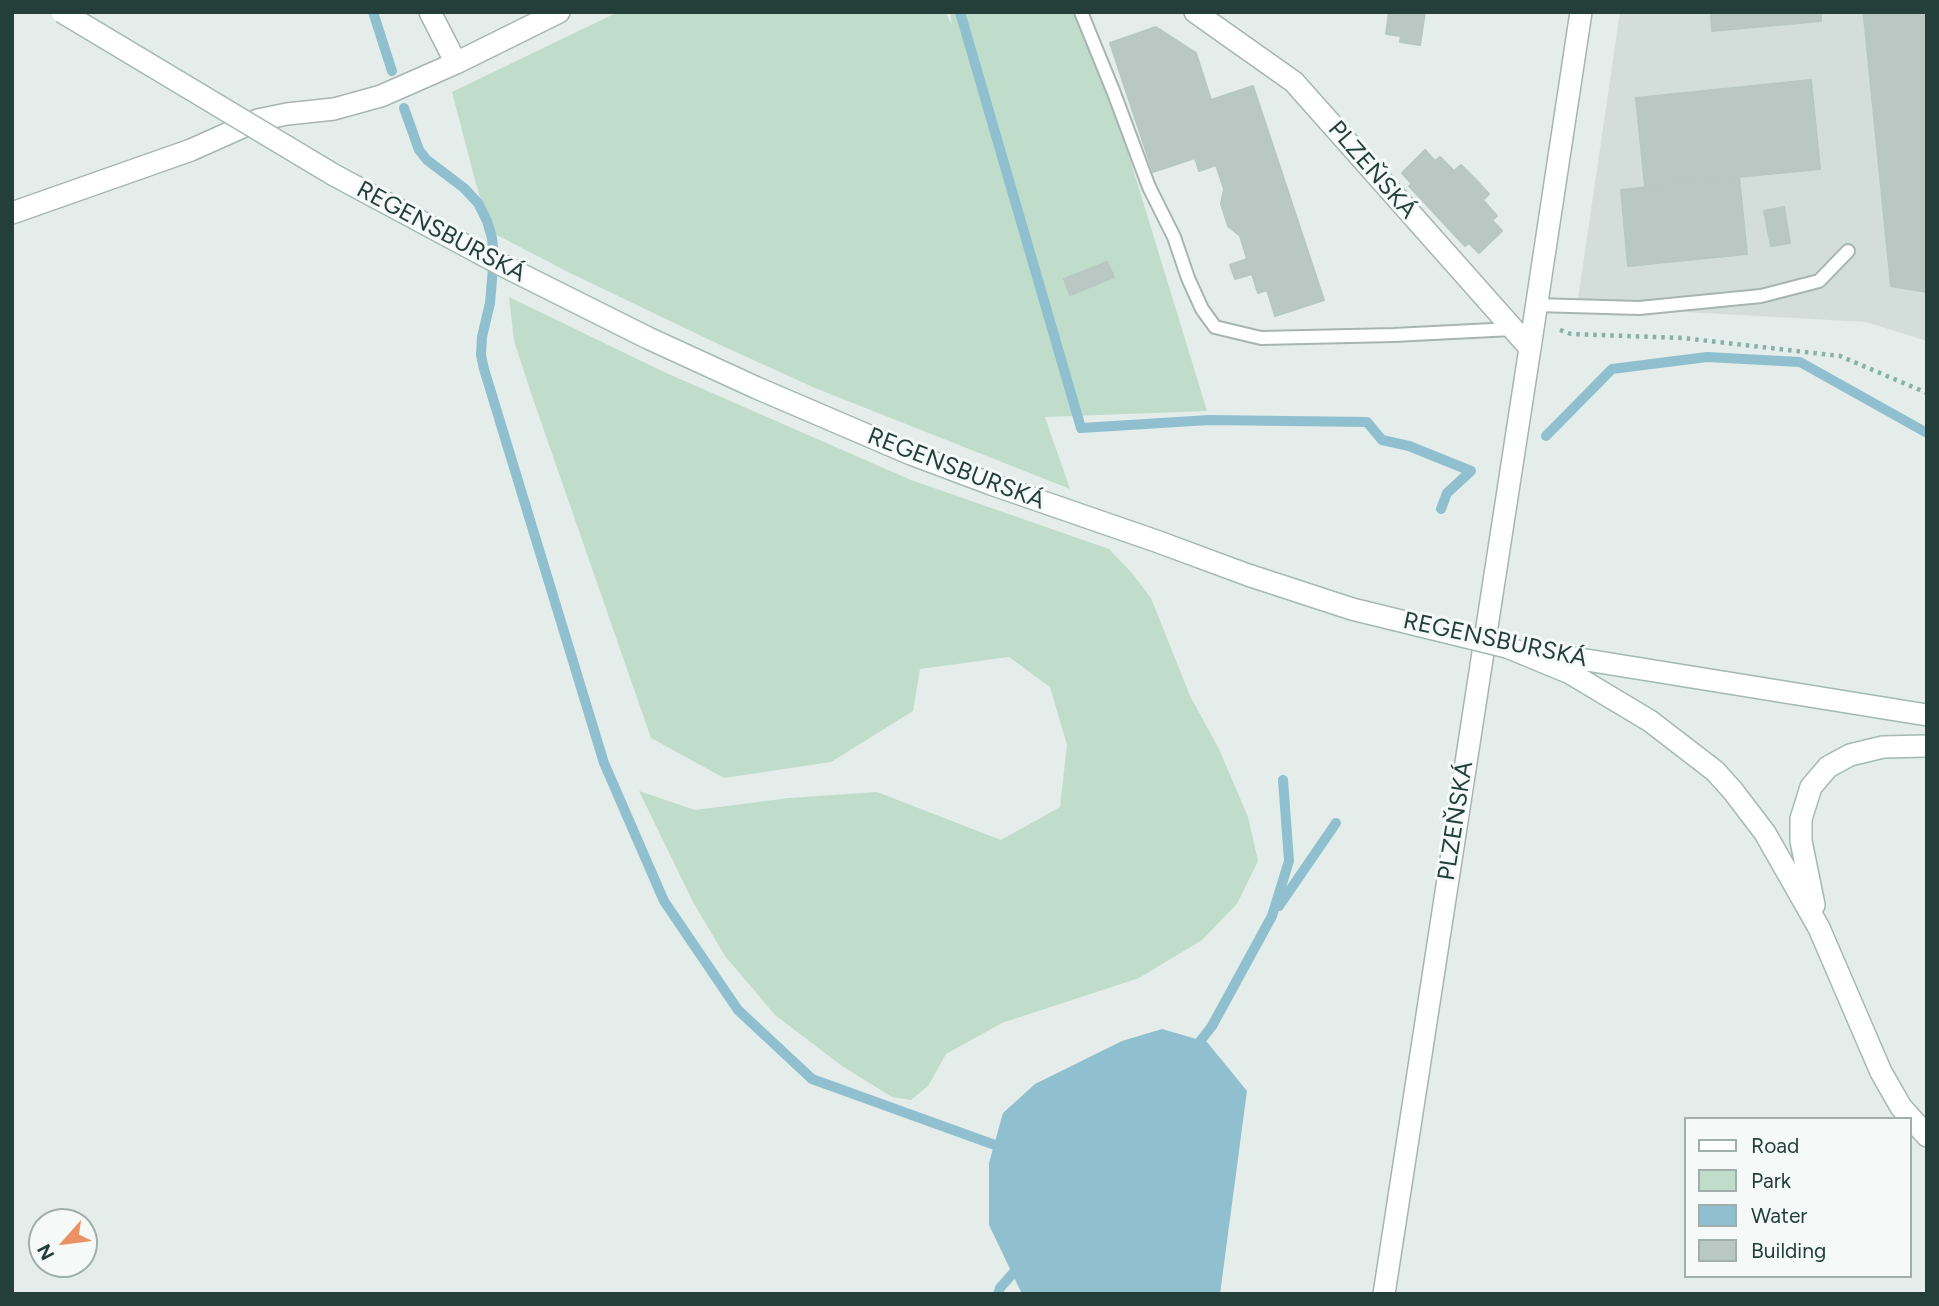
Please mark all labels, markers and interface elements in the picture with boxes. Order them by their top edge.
street label: PLZEŇSKÁ [1322,115,1422,225]
street label: REGENSBURSKÁ [352,175,530,289]
street label: REGENSBURSKÁ [863,422,1049,516]
street label: REGENSBURSKÁ [1400,606,1590,674]
street label: PLZEŇSKÁ [1432,759,1480,883]
legend [1684,1117,1911,1278]
text: Road [1751,1133,1799,1158]
text: Park [1751,1168,1791,1193]
text: Water [1751,1203,1807,1228]
north arrow [28,1208,98,1278]
text: Building [1751,1238,1826,1263]
text: N [32,1240,59,1264]

